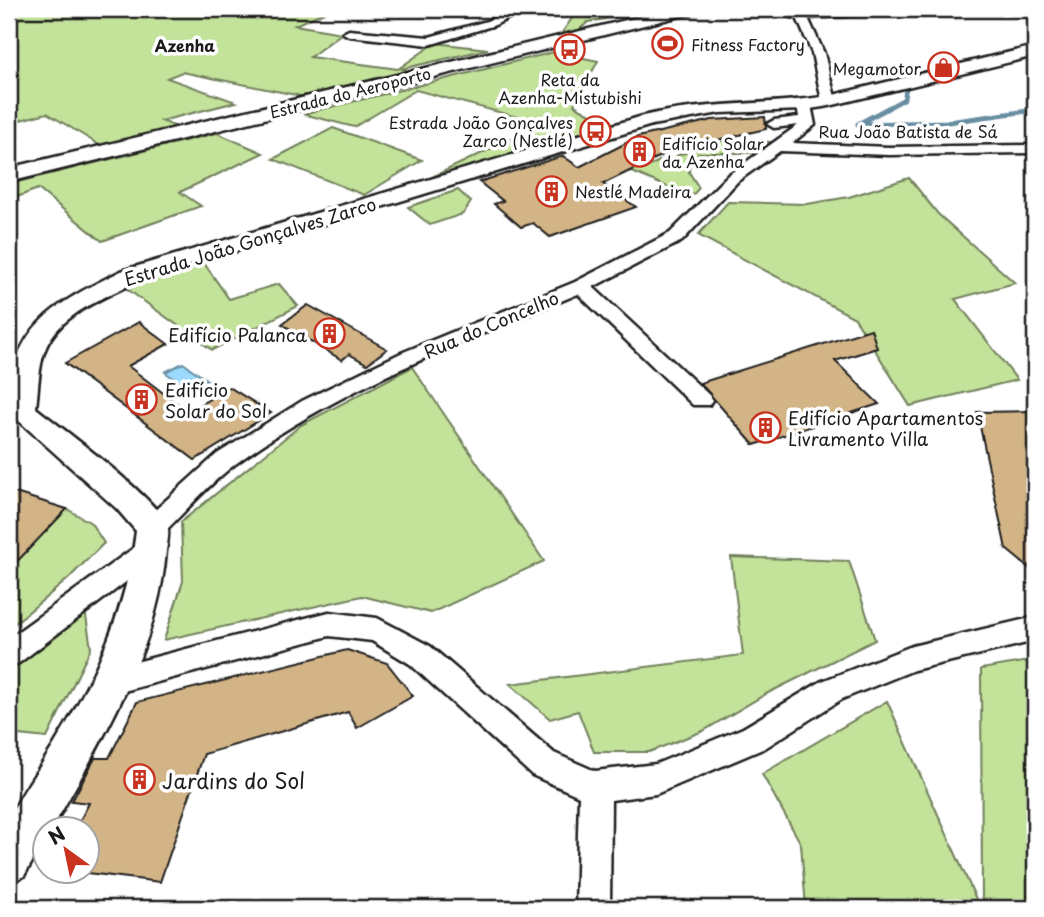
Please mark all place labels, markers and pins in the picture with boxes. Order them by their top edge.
sports icon: Fitness Factory [651,27,685,61]
place label: Fitness Factory [691,32,805,56]
bus stop icon: Reta da Azenha-Mistubishi [553,33,587,67]
shop icon: Megamotor [927,51,961,85]
place label: Megamotor [833,56,922,80]
place label: Reta da Azenha-Mistubishi [498,67,642,109]
place label: Estrada João Gonçalves Zarco (Nestlé) [389,110,573,152]
bus stop icon: Estrada João Gonçalves Zarco (Nestlé) [579,114,613,148]
place label: Edifício Solar da Azenha [662,131,765,173]
building icon: Edifício Solar da Azenha [622,135,656,169]
building icon: Nestlé Madeira [535,174,569,208]
place label: Nestlé Madeira [575,179,691,203]
building icon: Edifício Palanca [313,317,347,351]
place label: Edifício Palanca [168,321,307,348]
place label: Edifício Solar do Sol [165,376,267,424]
building icon: Edifício Solar do Sol [125,382,159,416]
place label: Edifício Apartamentos Livramento Villa [788,404,983,452]
building icon: Edifício Apartamentos Livramento Villa [748,410,782,444]
building icon: Jardins do Sol [122,763,156,797]
place label: Jardins do Sol [162,764,305,796]

